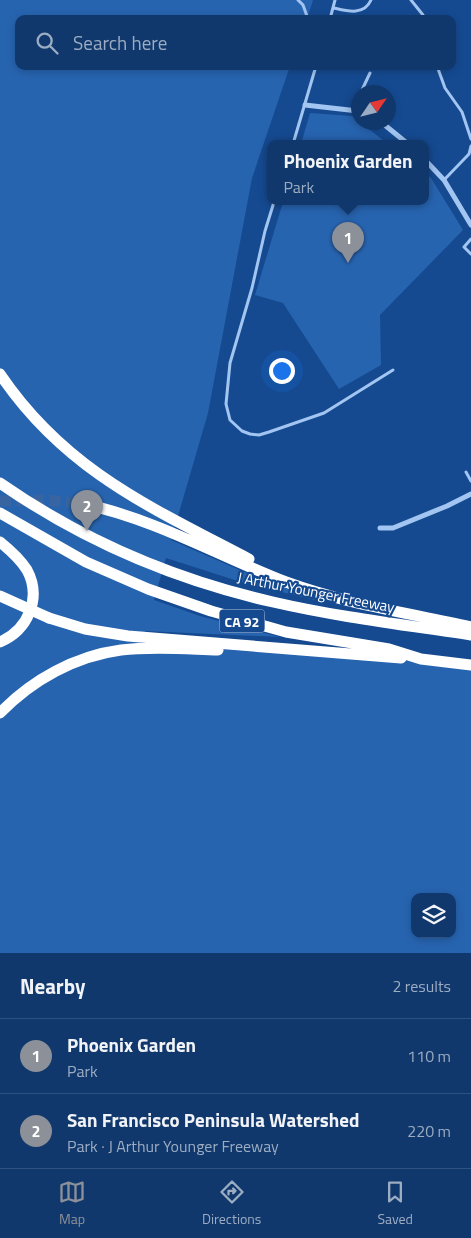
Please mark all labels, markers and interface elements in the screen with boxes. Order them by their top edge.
search box [15,15,456,70]
text: Search here [73,28,167,57]
icon: search [33,29,61,57]
north arrow [351,85,396,130]
popup [267,140,429,205]
text: Phoenix Garden [283,146,413,175]
text: Park [283,175,314,199]
pin: 1 [332,222,364,263]
your location [269,358,295,384]
pin: 2 [71,490,103,531]
street label: J Arthur Younger Freeway [235,565,397,619]
road number: CA 92 [220,610,264,632]
map controls [411,893,456,938]
button: layers [411,893,456,938]
text: Nearby [20,970,85,1002]
text: 2 results [392,974,451,998]
text: Phoenix Garden [67,1030,196,1059]
text: 1 [32,1044,40,1068]
text: 110 m [407,1044,451,1068]
text: Park [67,1059,98,1083]
text: San Francisco Peninsula Watershed [67,1105,359,1134]
text: 2 [32,1119,40,1143]
text: 220 m [407,1119,451,1143]
text: Park · J Arthur Younger Freeway [67,1134,279,1158]
tab: Map [58,1178,86,1229]
tab: Directions [202,1178,261,1229]
tab: Saved [377,1178,413,1229]

